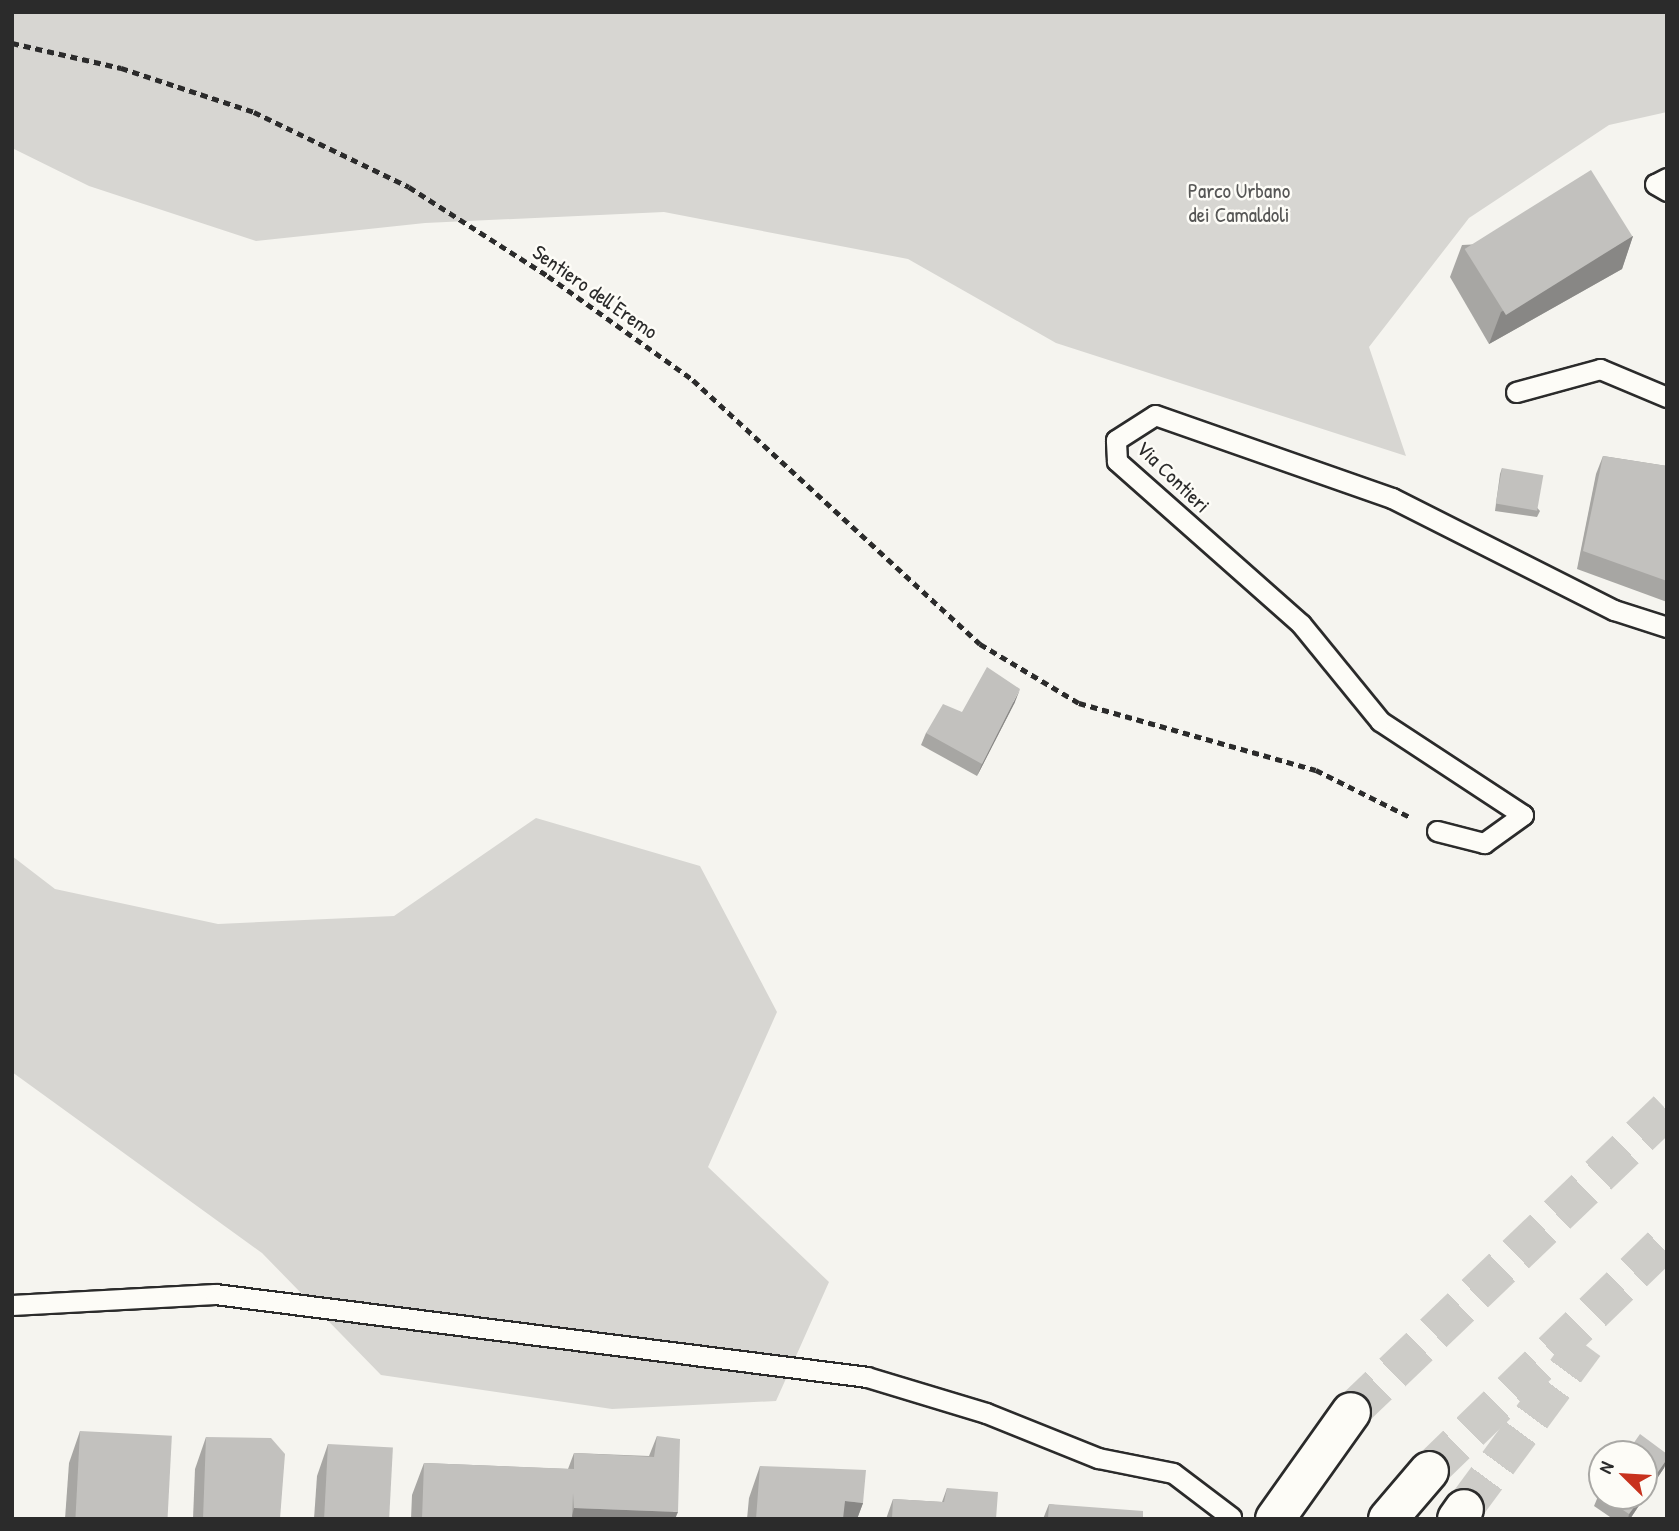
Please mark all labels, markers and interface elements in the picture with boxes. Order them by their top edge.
park label: Parco Urbano dei Camaldoli [1188,178,1290,228]
street label: Sentiero dell'Eremo [528,240,662,344]
street label: Via Contieri [1131,436,1215,518]
north arrow [1588,1440,1658,1510]
text: N [1592,1457,1620,1477]

